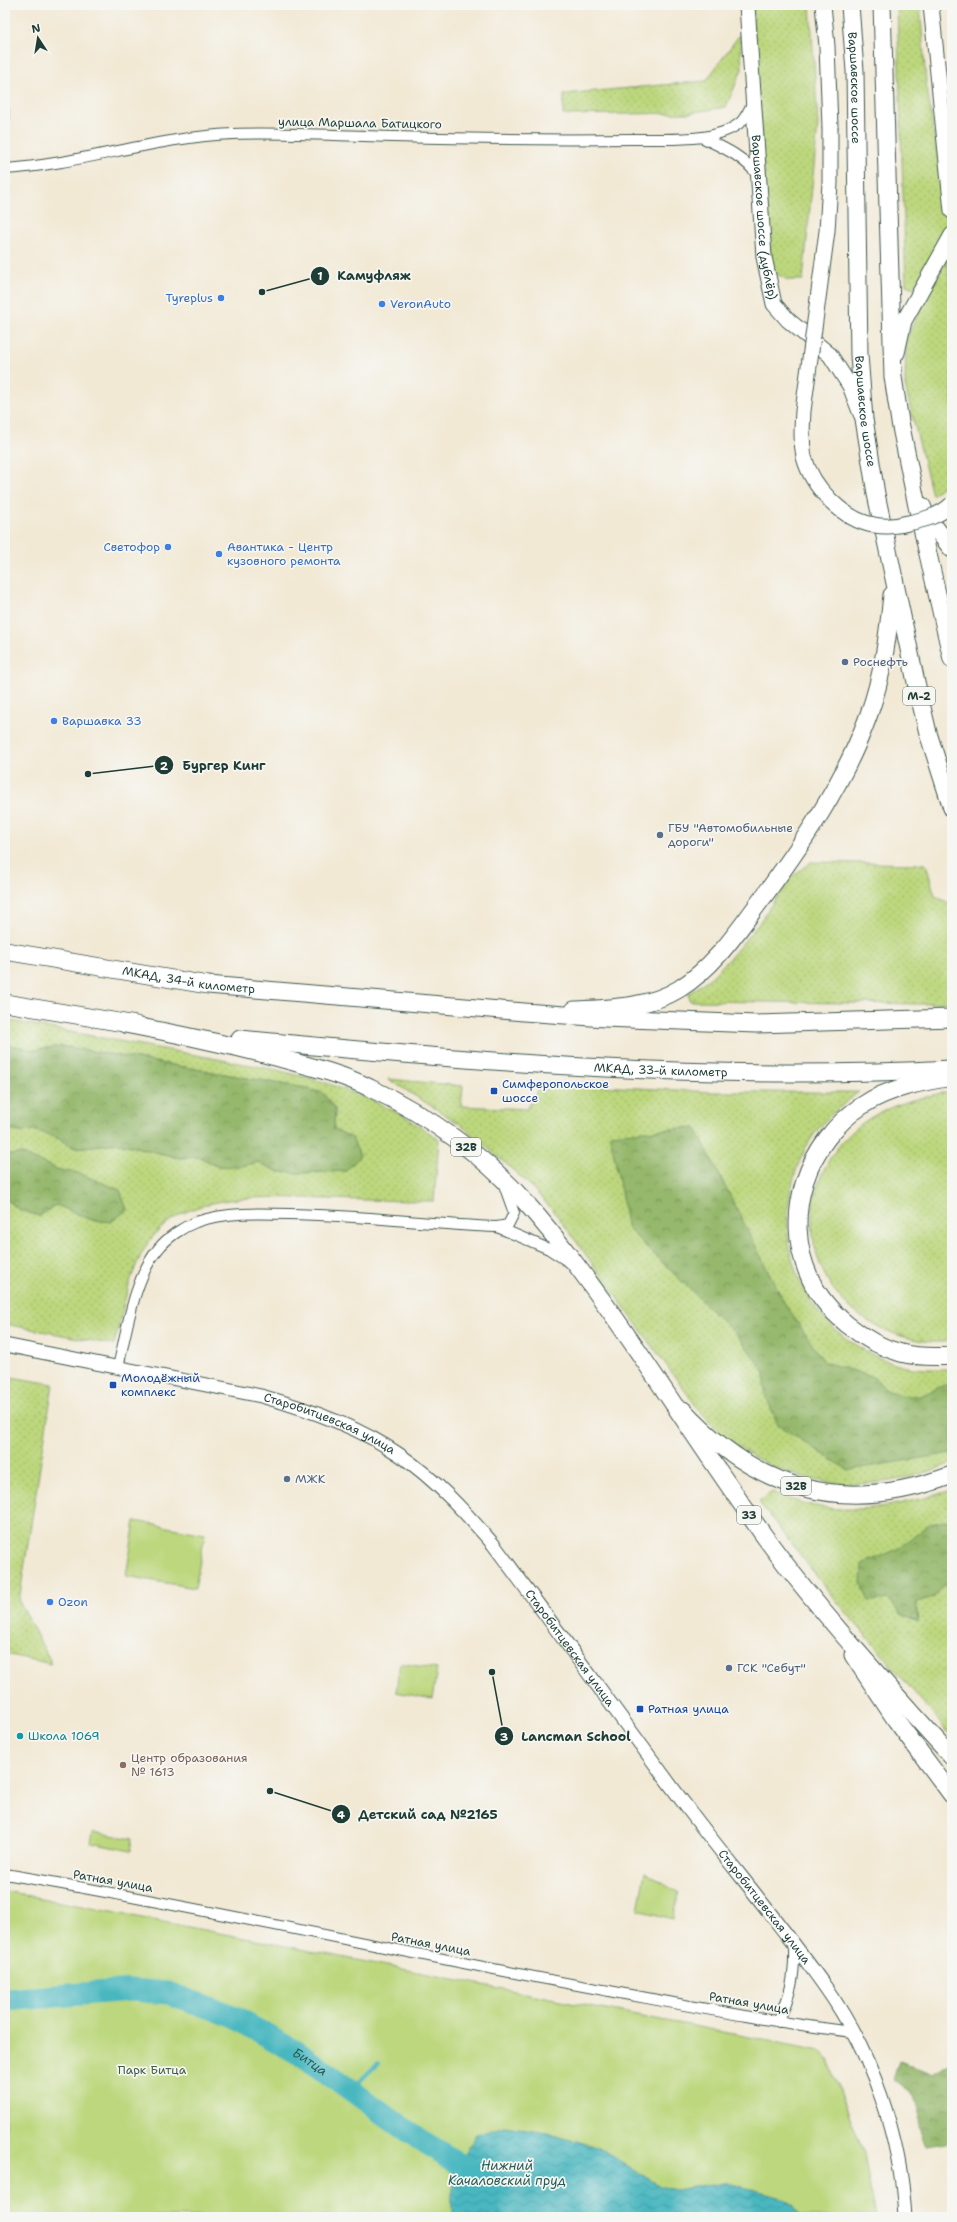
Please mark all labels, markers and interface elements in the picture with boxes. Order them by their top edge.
north arrow [18,18,58,58]
text: N [30,20,42,37]
street label: Варшавское шоссе [844,31,864,144]
street label: улица Маршала Батицкого [278,114,442,132]
street label: Варшавское шоссе (дублёр) [748,134,781,301]
callout: Камуфляж [310,263,419,288]
text: Камуфляж [337,267,411,284]
text: 1 [317,268,323,284]
place label: Tyreplus [166,290,213,306]
marker: Tyreplus [216,293,226,303]
place label: VeronAuto [390,296,451,312]
marker: VeronAuto [377,299,387,309]
street label: Варшавское шоссе [851,355,880,468]
place label: Светофор [104,539,160,555]
place label: Авантика - Центр кузовного ремонта [227,539,341,569]
marker: Светофор [163,542,173,552]
marker: Авантика - Центр кузовного ремонта [214,549,224,559]
place label: Роснефть [853,654,908,670]
marker: Роснефть [840,657,850,667]
road number: М-2 [903,687,935,705]
place label: Варшавка 33 [62,713,142,729]
marker: Варшавка 33 [49,716,59,726]
callout: Бургер Кинг [154,753,273,778]
text: Бургер Кинг [182,757,266,774]
text: 2 [160,758,169,774]
place label: ГБУ "Автомобильные дороги" [668,820,793,850]
marker: ГБУ "Автомобильные дороги" [655,830,665,840]
street label: МКАД, 34-й километр [121,963,256,997]
street label: МКАД, 33-й километр [594,1059,728,1080]
place label: Симферопольское шоссе [502,1076,609,1106]
marker: Симферопольское шоссе [489,1086,499,1096]
road number: 32B [451,1138,481,1156]
place label: Молодёжный комплекс [121,1370,200,1400]
marker: Молодёжный комплекс [108,1380,118,1390]
street label: Старобитцевская улица [262,1389,399,1458]
place label: МЖК [295,1471,326,1487]
marker: МЖК [282,1474,292,1484]
road number: 32B [781,1477,811,1495]
road number: 33 [737,1506,761,1524]
street label: Старобитцевская улица [522,1586,618,1710]
place label: Ozon [58,1594,88,1610]
marker: Ozon [45,1597,55,1607]
place label: ГСК "Себут" [737,1660,806,1676]
marker: ГСК "Себут" [724,1663,734,1673]
place label: Ратная улица [648,1701,729,1717]
marker: Ратная улица [635,1704,645,1714]
callout: Lancman School [494,1724,639,1749]
place label: Школа 1069 [28,1728,100,1744]
text: Lancman School [521,1728,631,1745]
text: 3 [500,1729,508,1745]
marker: Школа 1069 [15,1731,25,1741]
place label: Центр образования № 1613 [131,1750,248,1780]
marker: Центр образования № 1613 [118,1760,128,1770]
callout: Детский сад №2165 [331,1802,506,1827]
text: Детский сад №2165 [358,1806,498,1823]
text: 4 [337,1807,346,1823]
street label: Старобитцевская улица [715,1846,815,1968]
street label: Ратная улица [72,1866,155,1896]
street label: Ратная улица [390,1928,473,1960]
street label: Ратная улица [708,1988,791,2018]
water label: Битца [290,2044,331,2080]
park label: Парк Битца [118,2062,187,2078]
water label: Нижний Качаловский пруд [448,2157,566,2189]

